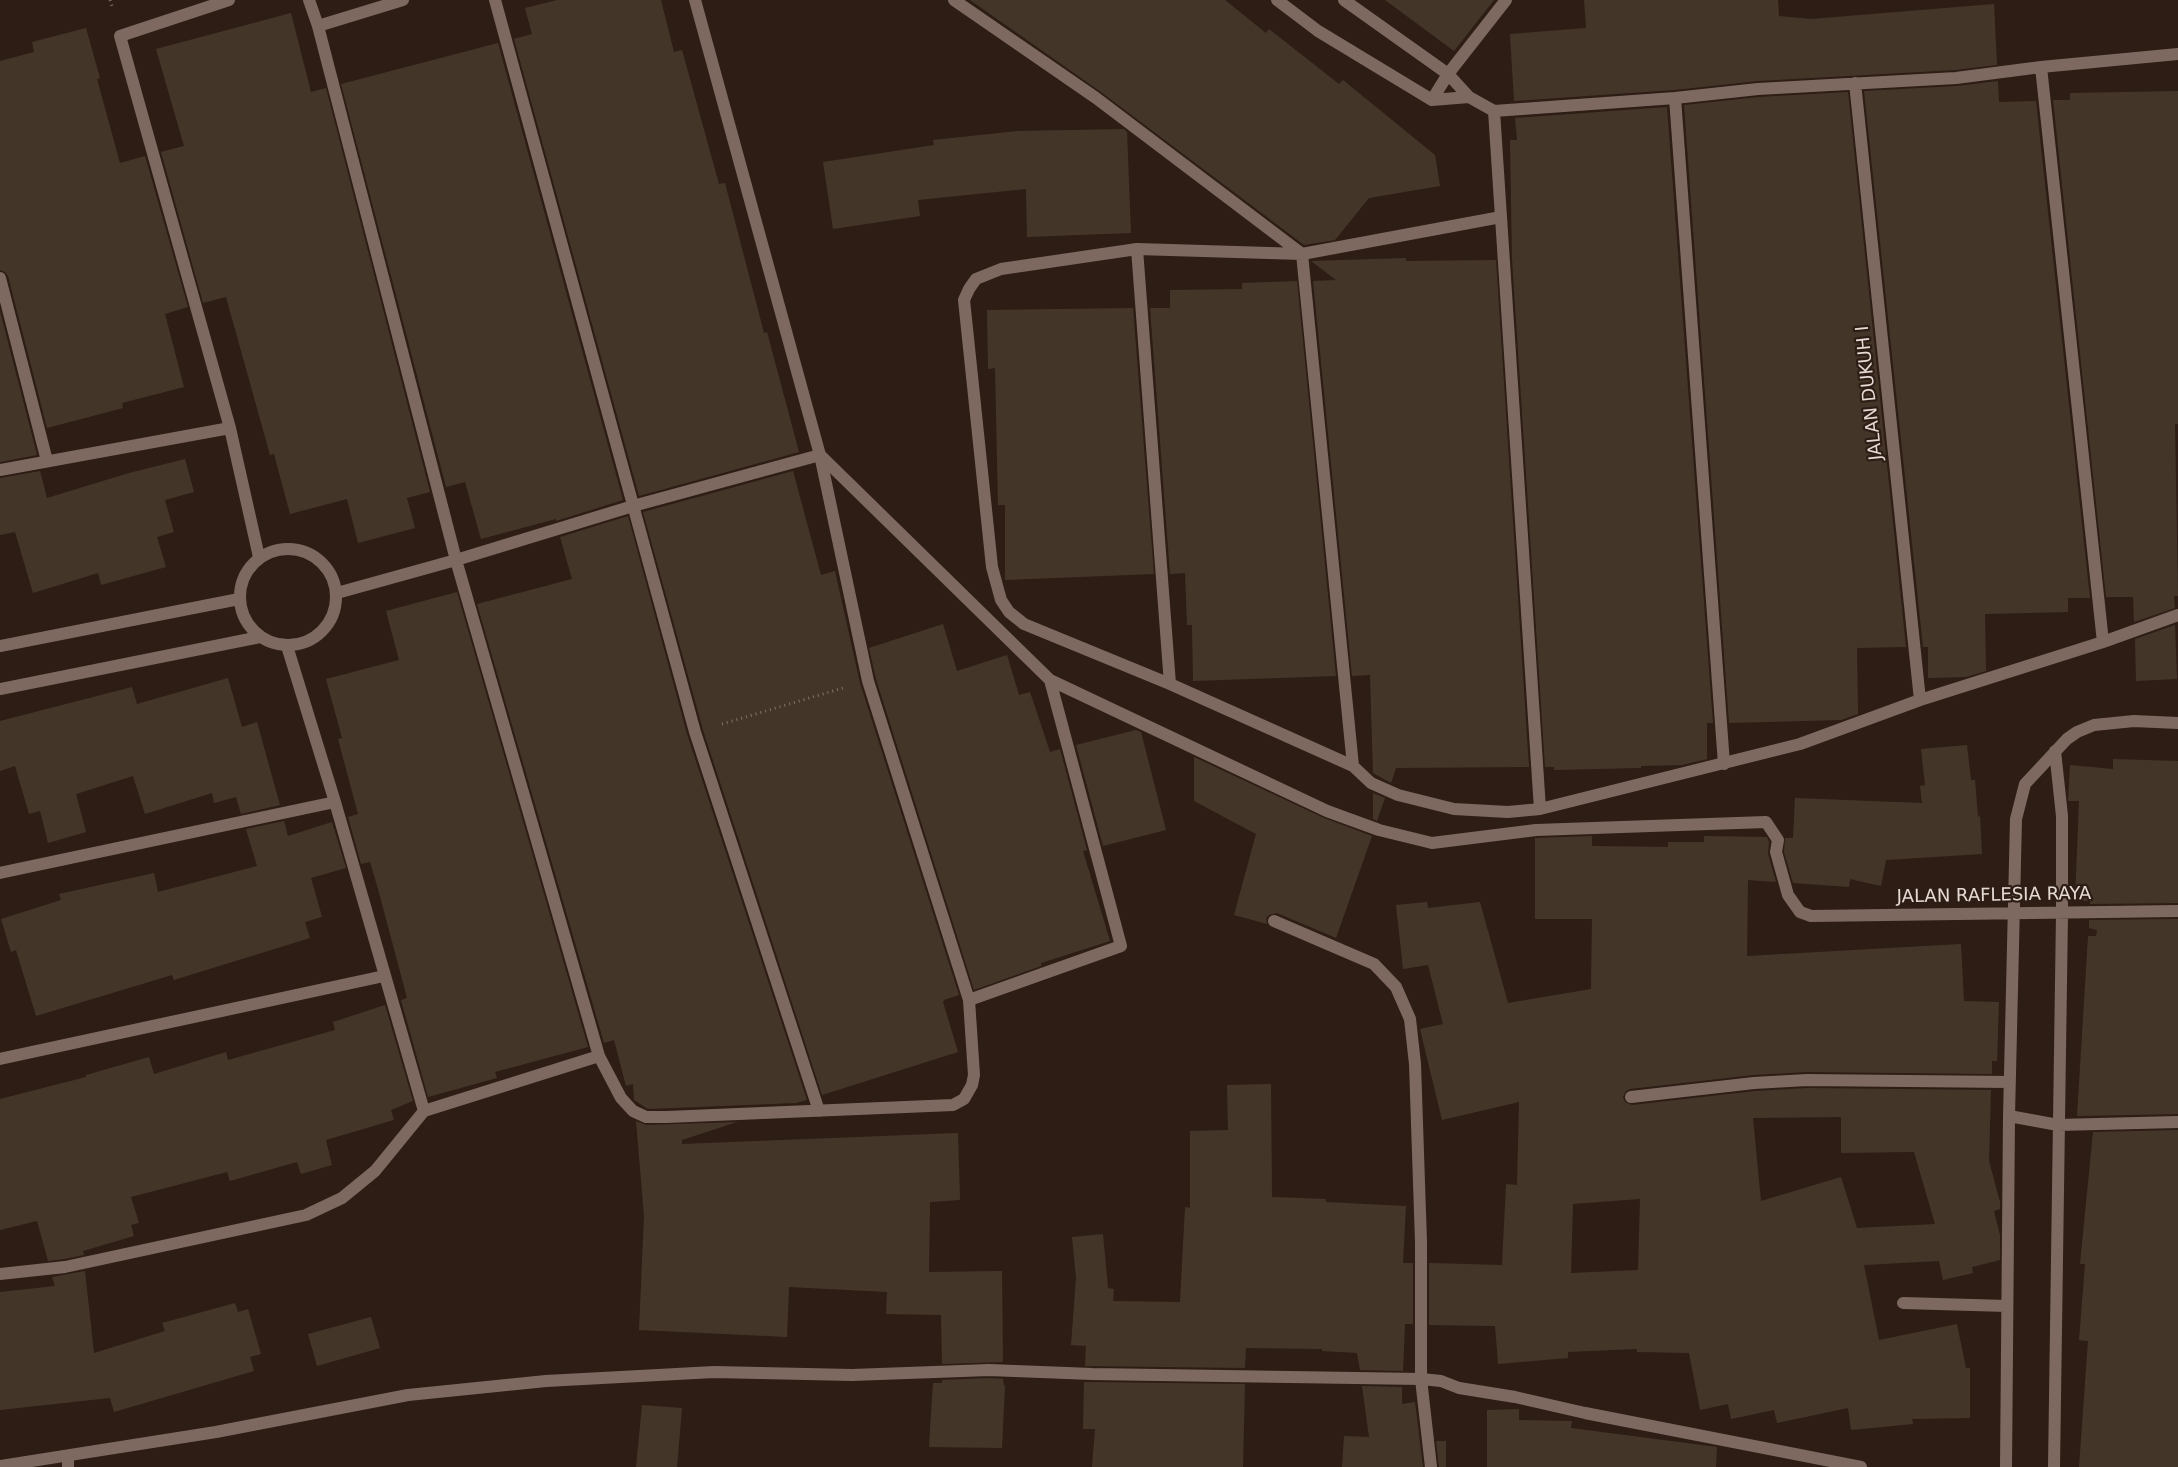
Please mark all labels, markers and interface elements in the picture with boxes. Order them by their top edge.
street label: JALAN DUKUH I [1852,325,1888,461]
street label: JALAN RAFLESIA RAYA [1897,884,2091,908]

